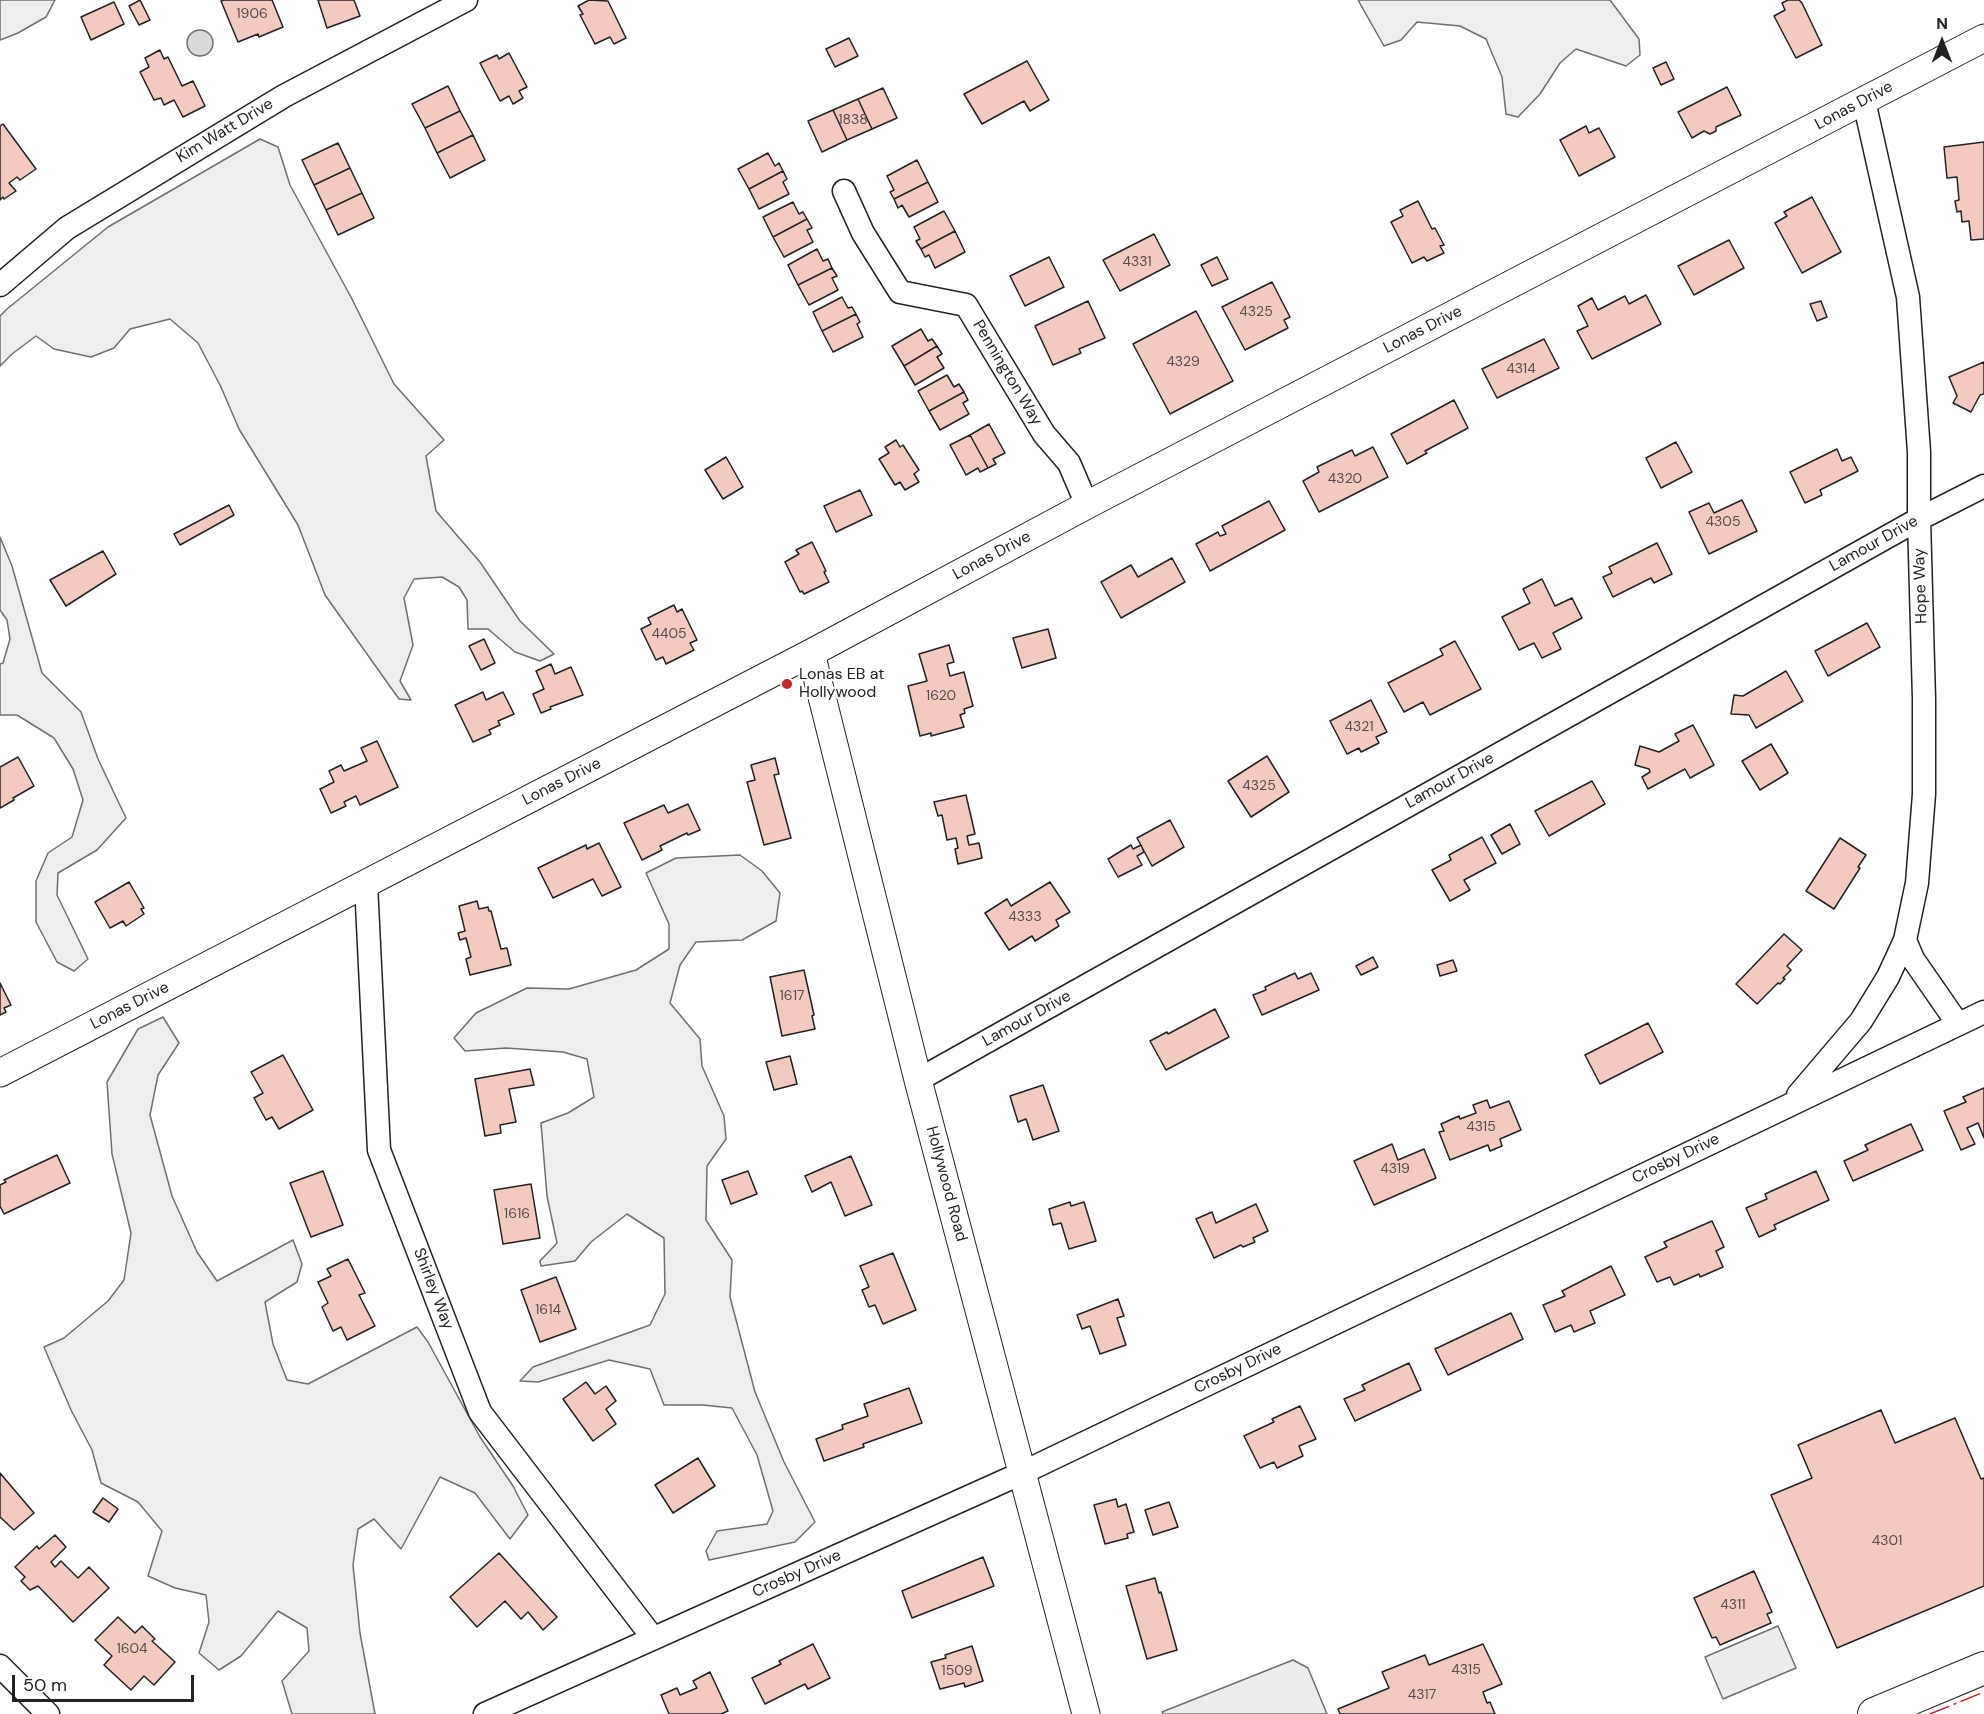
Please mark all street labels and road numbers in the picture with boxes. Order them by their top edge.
street label: Lonas Drive [1812,77,1896,135]
street label: Kim Watt Drive [173,95,277,167]
street label: Lonas Drive [1380,302,1466,358]
street label: Pennington Way [968,317,1046,429]
street label: Lamour Drive [1826,512,1922,576]
street label: Lonas Drive [950,527,1034,585]
street label: Hope Way [1910,548,1932,624]
street label: Lamour Drive [1402,749,1498,813]
street label: Lonas Drive [519,754,605,810]
street label: Lonas Drive [87,978,173,1034]
street label: Lamour Drive [979,987,1075,1051]
street label: Hollywood Road [921,1124,971,1244]
street label: Crosby Drive [1629,1130,1723,1188]
street label: Shirley Way [409,1246,457,1332]
street label: Crosby Drive [1191,1340,1285,1398]
street label: Crosby Drive [750,1546,844,1602]

